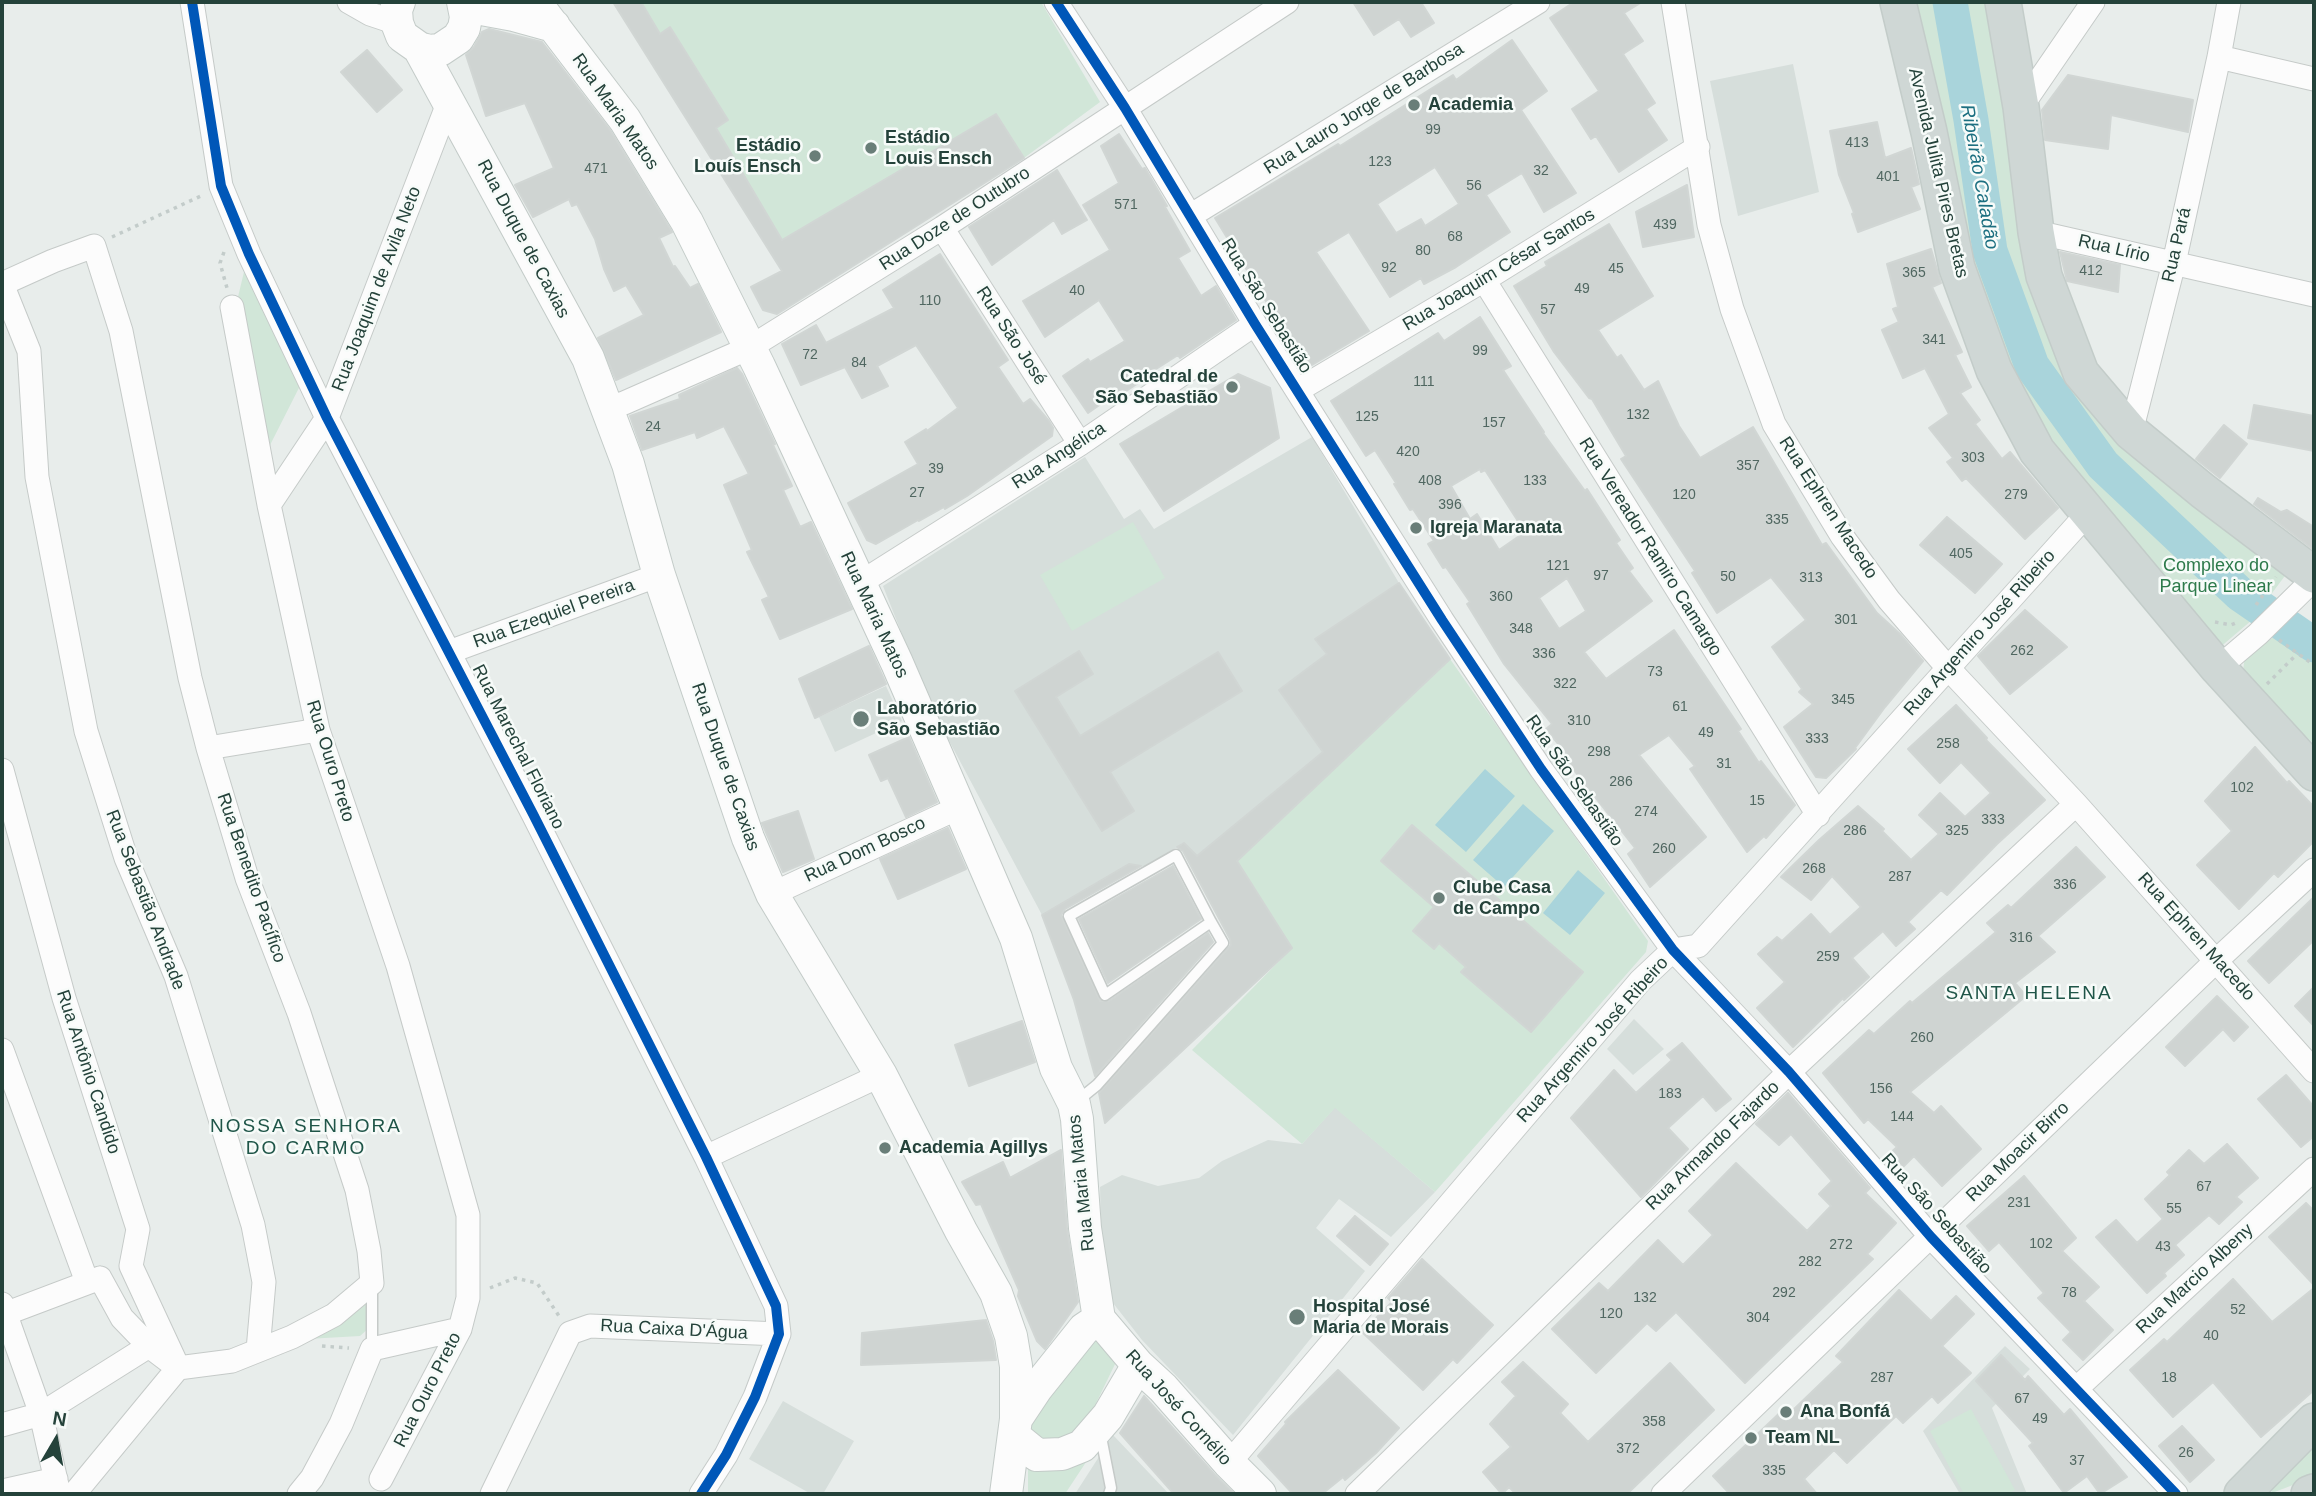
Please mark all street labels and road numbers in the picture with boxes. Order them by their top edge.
street label: Rua Lauro Jorge de Barbosa [1260,39,1468,179]
street label: Rua Maria Matos [567,50,663,174]
street label: Avenida Julita Pires Bretas [1903,66,1973,280]
street label: Rua Duque de Caxias [472,156,574,322]
street label: Rua Doze de Outubro [876,162,1034,276]
street label: Rua Joaquim de Avila Neto [328,183,426,395]
street label: Rua Joaquim César Santos [1399,204,1599,336]
street label: Rua Pará [2158,206,2196,284]
street label: Rua Lírio [2076,230,2152,268]
street label: Rua São Sebastião [1216,235,1316,377]
street label: Rua São José [971,283,1051,389]
street label: Rua Angélica [1008,418,1110,494]
street label: Rua Ephren Macedo [1774,433,1882,583]
street label: Rua Vereador Ramiro Camargo [1574,434,1726,660]
street label: Rua Argemiro José Ribeiro [1900,545,2060,721]
street label: Rua Maria Matos [835,548,913,682]
street label: Rua Ezequiel Pereira [470,575,638,653]
street label: Rua Marechal Floriano [467,661,569,833]
street label: Rua Duque de Caxias [686,680,764,854]
street label: Rua Ouro Preto [301,698,359,824]
street label: Rua São Sebastião [1521,711,1627,851]
street label: Rua Benedito Pacífico [212,790,290,966]
street label: Rua Sebastião Andrade [101,807,189,993]
street label: Rua Dom Bosco [801,813,929,887]
street label: Rua Ephren Macedo [2133,868,2259,1006]
street label: Rua Argemiro José Ribeiro [1513,952,1673,1128]
street label: Rua Antônio Candido [51,987,125,1157]
street label: Rua Armando Fajardo [1642,1077,1784,1215]
street label: Rua Moacir Birro [1962,1097,2074,1207]
street label: Rua Maria Matos [1064,1114,1100,1252]
street label: Rua São Sebastião [1876,1149,1996,1279]
street label: Rua Marcio Albeny [2132,1219,2258,1339]
street label: Rua Caixa D'Água [600,1315,748,1345]
street label: Rua Ouro Preto [390,1329,466,1451]
street label: Rua José Cornélio [1120,1346,1236,1470]

